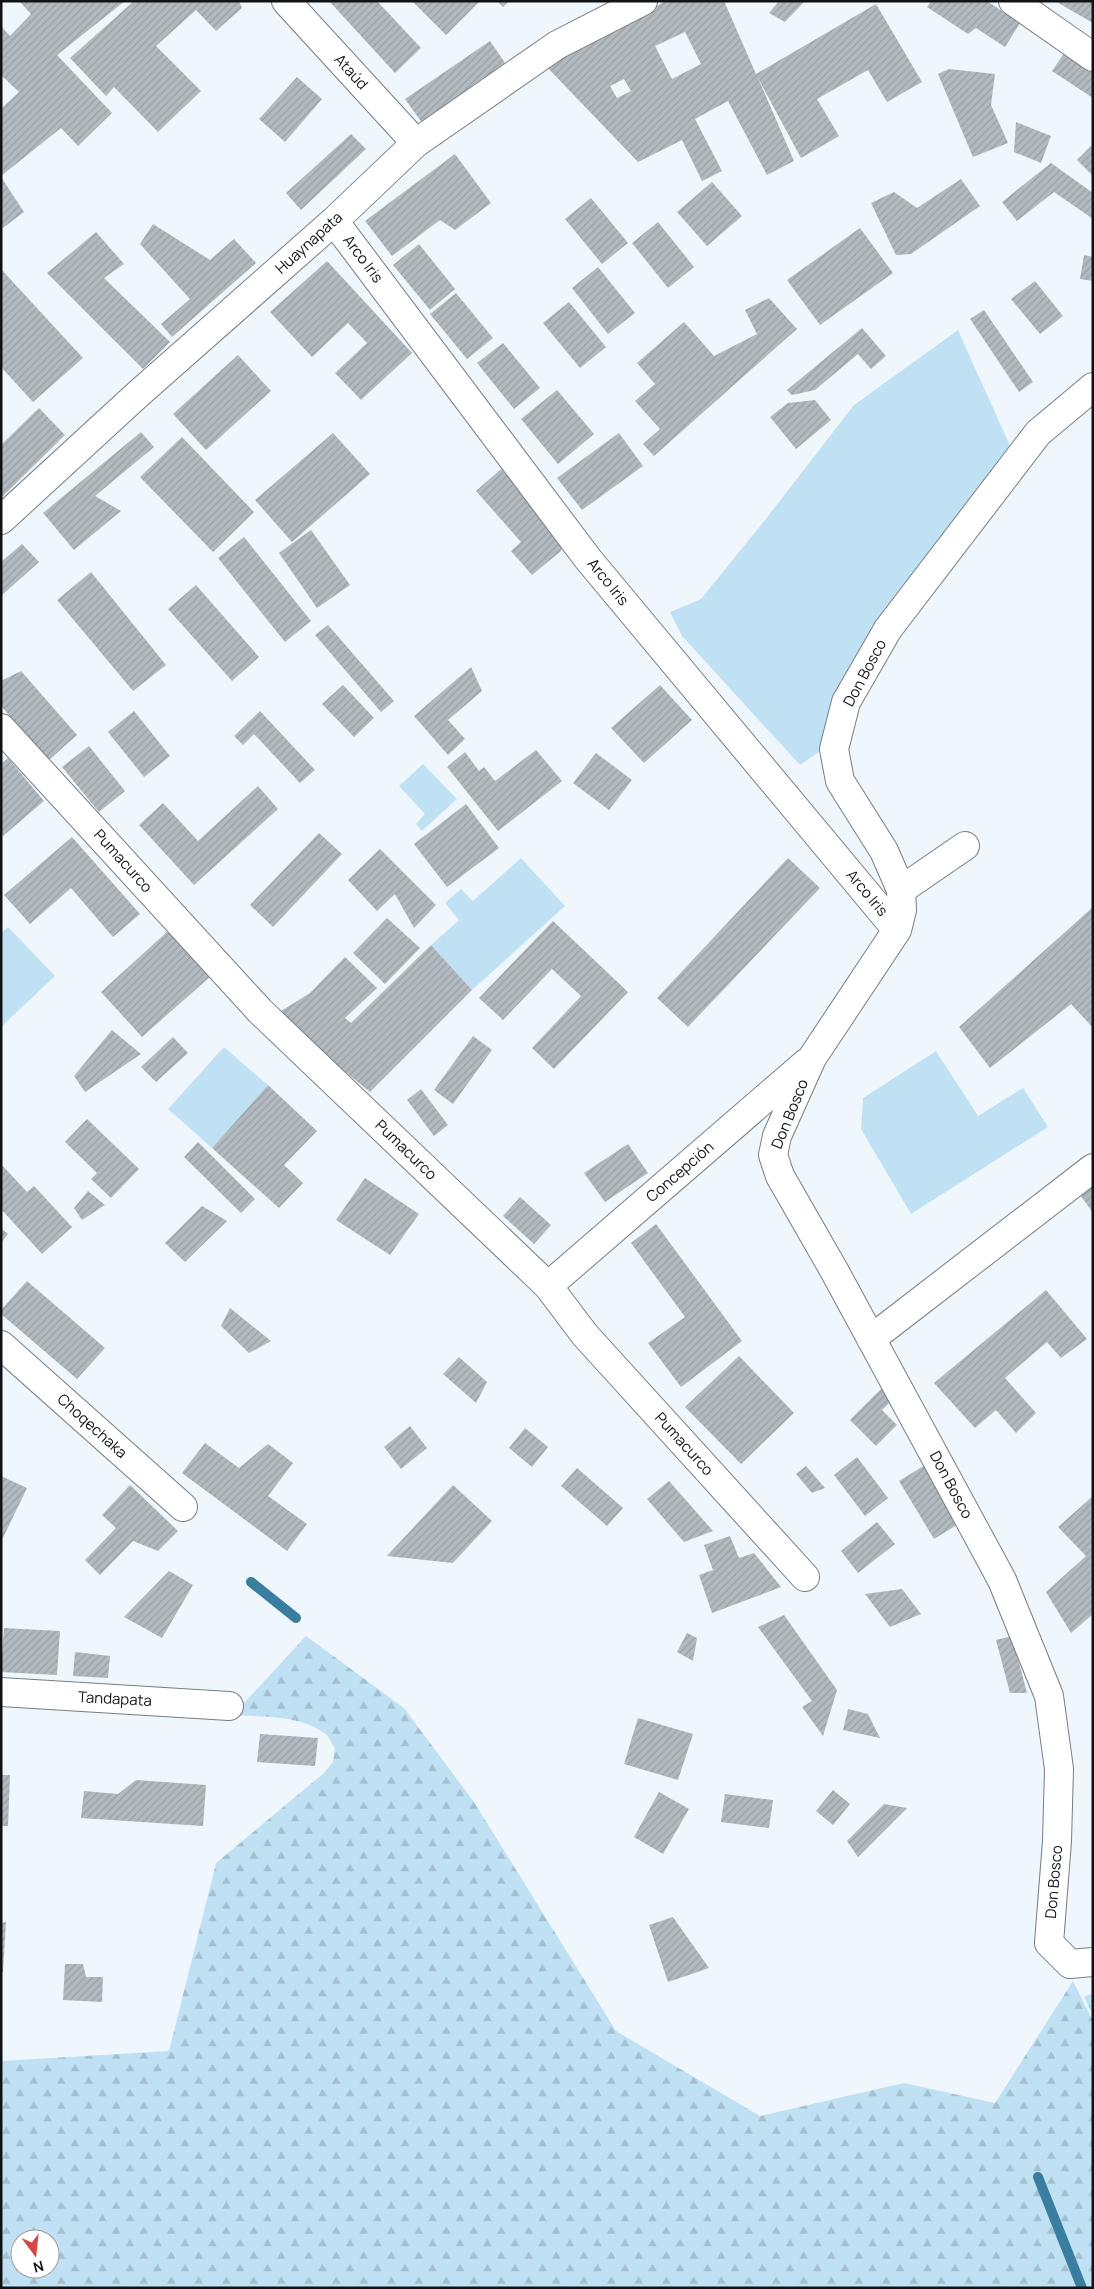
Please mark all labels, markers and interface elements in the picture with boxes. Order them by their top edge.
street label: Ataúd [330,49,373,94]
street label: Huaynapata [271,207,347,278]
street label: Arco Iris [338,230,388,287]
street label: Arco Iris [583,554,634,610]
street label: Don Bosco [838,635,891,710]
street label: Pumacurco [89,824,158,897]
street label: Arco Iris [842,865,893,921]
street label: Don Bosco [766,1076,813,1152]
street label: Pumacurco [371,1115,442,1185]
street label: Concepción [641,1136,718,1207]
street label: Choqechaka [53,1389,132,1463]
street label: Pumacurco [650,1407,719,1480]
street label: Don Bosco [925,1447,978,1522]
street label: Tandapata [78,1686,152,1711]
street label: Don Bosco [1040,1844,1067,1920]
north arrow [10,2229,60,2279]
text: N [31,2257,46,2278]

